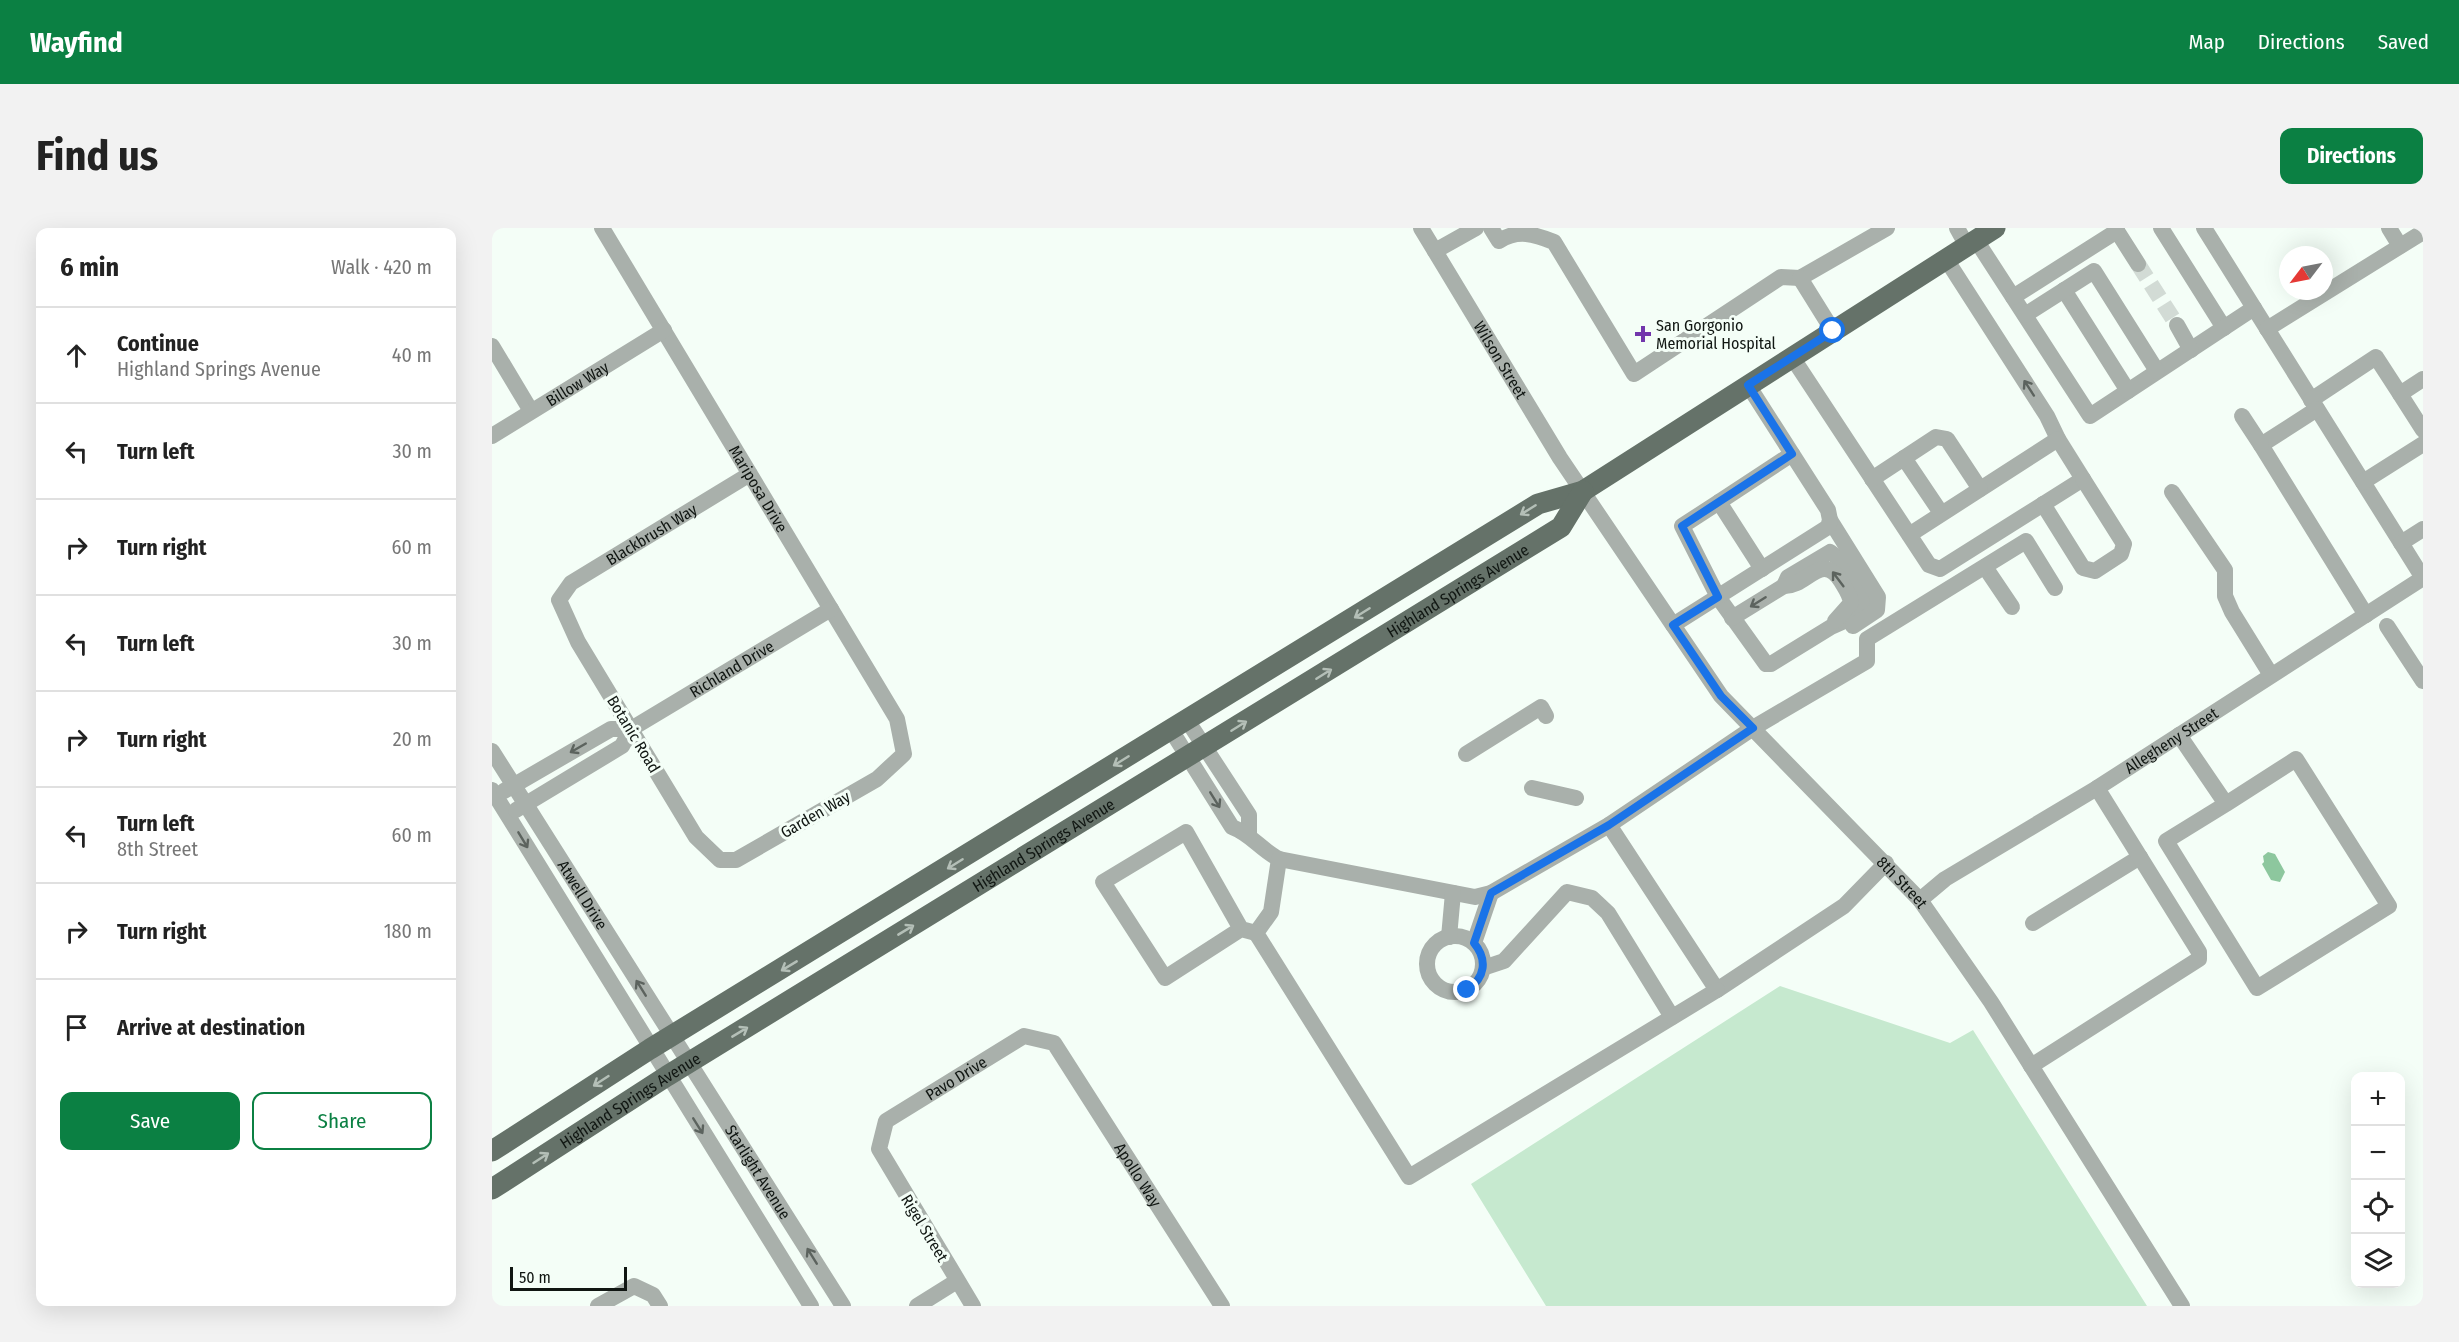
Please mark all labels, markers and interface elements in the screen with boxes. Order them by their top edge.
text: Wayfind [30,26,123,59]
text: Map [2188,29,2225,55]
text: Directions [2258,29,2345,55]
text: Saved [2378,29,2429,55]
button: Directions [2280,128,2423,184]
text: Find us [36,131,158,181]
north arrow [2279,246,2333,300]
text: 6 min [60,252,119,283]
text: Walk · 420 m [331,255,432,279]
place label: San Gorgonio Memorial Hospital [1656,316,1776,353]
route start [1819,317,1845,343]
street label: Wilson Street [1470,318,1531,403]
marker: San Gorgonio Memorial Hospital [1634,325,1652,343]
text: Continue [117,330,199,357]
icon: ahead [60,339,93,372]
text: 40 m [392,343,432,367]
text: Highland Springs Avenue [117,357,321,381]
street label: Billow Way [543,357,613,410]
one-way arrow [2023,380,2035,397]
icon: left [60,435,93,468]
text: Turn left [117,438,195,465]
text: 30 m [392,439,432,463]
street label: Mariposa Drive [725,442,792,536]
street label: Blackbrush Way [603,499,701,569]
one-way arrow [1520,505,1537,517]
icon: right [60,531,93,564]
text: Turn right [117,534,206,561]
text: 60 m [392,535,432,559]
street label: Highland Springs Avenue [1383,540,1532,642]
one-way arrow [1832,571,1845,587]
one-way arrow [1750,596,1767,608]
one-way arrow [1354,607,1371,619]
icon: left [60,627,93,660]
text: Turn left [117,630,195,657]
text: 30 m [392,631,432,655]
street label: Richland Drive [686,636,777,702]
one-way arrow [1315,667,1332,679]
street label: Botanic Road [603,692,664,776]
street label: Allegheny Street [2121,703,2222,778]
one-way arrow [1230,719,1247,731]
icon: right [60,723,93,756]
text: Turn right [117,726,206,753]
text: 20 m [393,727,432,751]
one-way arrow [569,743,586,755]
one-way arrow [1113,756,1130,768]
street label: Garden Way [777,787,854,842]
one-way arrow [1209,791,1222,808]
street label: Highland Springs Avenue [969,794,1118,896]
text: Turn left [117,810,195,837]
icon: left [60,819,93,852]
text: 60 m [392,823,432,847]
one-way arrow [517,831,529,848]
text: 8th Street [117,837,198,861]
street label: 8th Street [1873,853,1932,912]
street label: Atwell Drive [554,857,611,933]
one-way arrow [947,857,964,870]
icon: right [60,915,93,948]
text: Turn right [117,918,206,945]
text: 180 m [384,919,432,943]
one-way arrow [897,924,914,936]
one-way arrow [781,960,798,972]
route end [1453,976,1479,1002]
one-way arrow [635,980,647,997]
icon: arrive [60,1011,93,1044]
text: Arrive at destination [117,1014,305,1041]
one-way arrow [731,1025,748,1037]
street label: Highland Springs Avenue [556,1049,704,1153]
street label: Pavo Drive [922,1052,990,1104]
map controls [2351,1072,2405,1288]
button: + [2351,1072,2405,1126]
one-way arrow [593,1075,610,1087]
button: Save [60,1092,240,1150]
button: Share [252,1092,432,1150]
one-way arrow [693,1117,705,1134]
street label: Starlight Avenue [721,1122,795,1223]
button: − [2351,1126,2405,1180]
street label: Apollo Way [1110,1139,1166,1211]
one-way arrow [532,1151,549,1163]
button: locate [2351,1180,2405,1234]
street label: Rigel Street [897,1191,952,1266]
button: layers [2351,1234,2405,1288]
one-way arrow [805,1248,817,1265]
scale bar [510,1264,627,1292]
text: 50 m [519,1268,551,1287]

